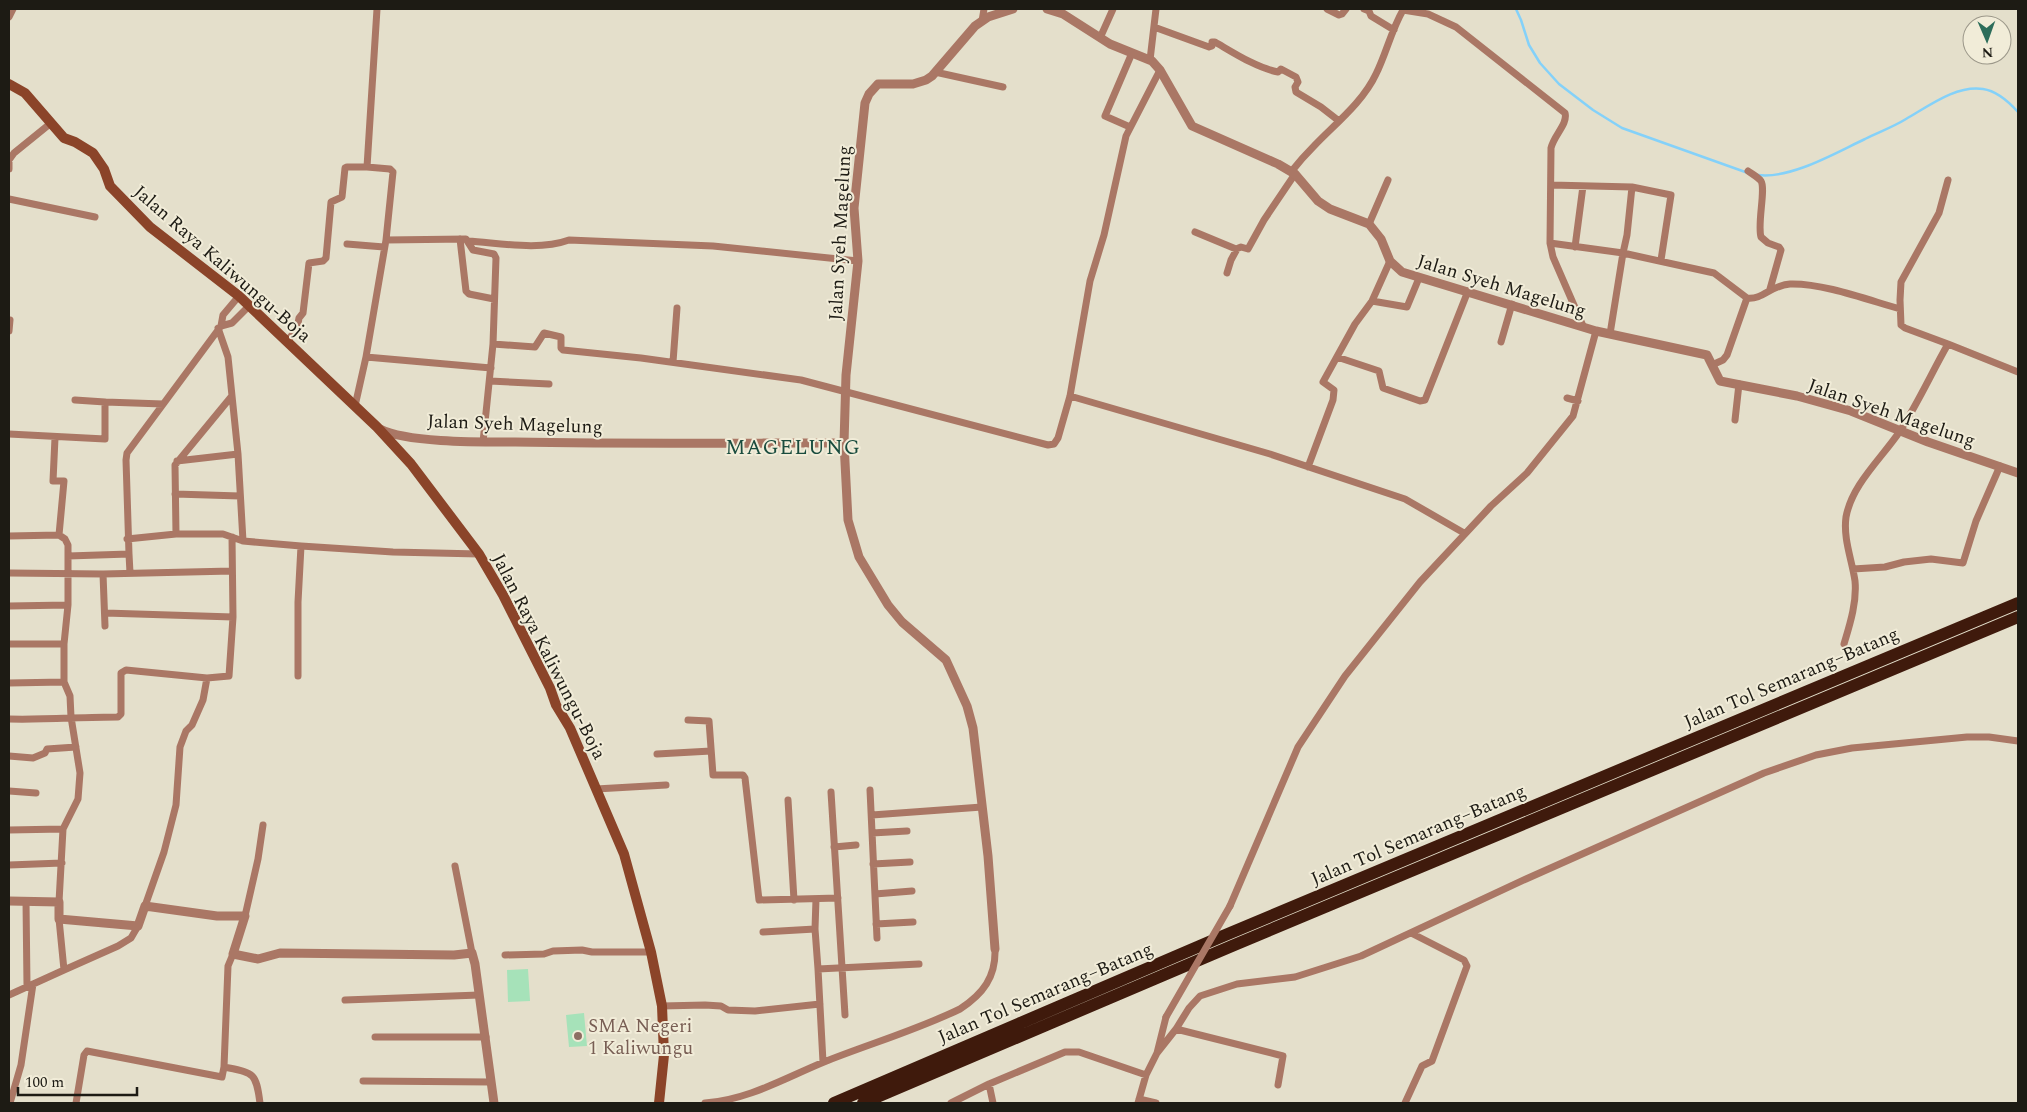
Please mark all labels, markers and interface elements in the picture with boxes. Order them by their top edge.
north arrow [1962,15,2012,65]
text: N [1981,42,1994,63]
street label: Jalan Syeh Magelung [821,145,860,322]
street label: Jalan Raya Kaliwungu-Boja [126,178,318,350]
street label: Jalan Syeh Magelung [1413,247,1590,326]
street label: Jalan Syeh Magelung [1804,371,1979,456]
street label: Jalan Syeh Magelung [427,407,603,442]
district label: MAGELUNG [725,432,861,464]
street label: Jalan Raya Kaliwungu-Boja [484,548,614,766]
street label: Jalan Tol Semarang–Batang [1680,620,1904,737]
street label: Jalan Tol Semarang–Batang [1307,777,1531,894]
street label: Jalan Tol Semarang–Batang [934,935,1158,1052]
place label: SMA Negeri 1 Kaliwungu [588,1012,694,1063]
marker: SMA Negeri 1 Kaliwungu [572,1030,584,1042]
scale bar [18,1064,136,1096]
text: 100 m [25,1071,64,1094]

